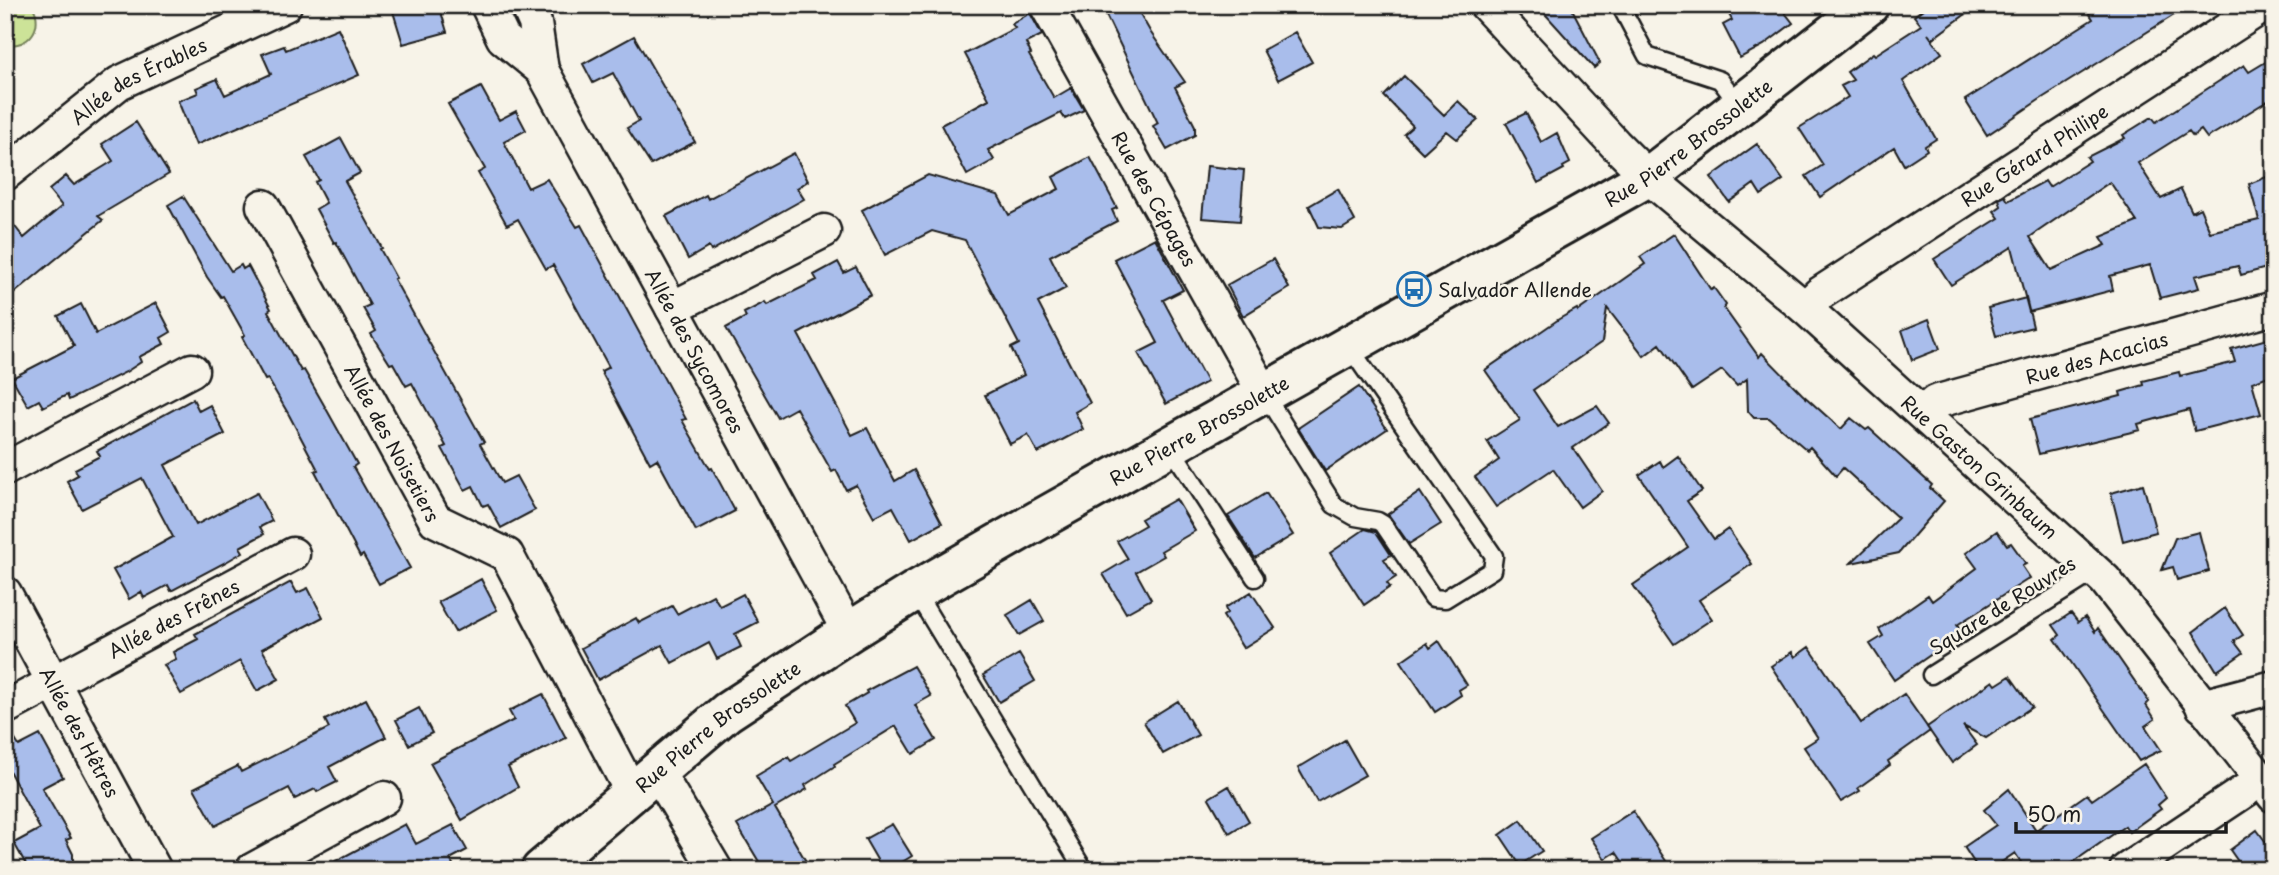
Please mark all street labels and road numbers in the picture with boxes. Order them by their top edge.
street label: Allée des Érables [64,30,211,131]
street label: Rue Pierre Brossolette [1599,72,1778,213]
street label: Rue Gérard Philipe [1955,97,2113,213]
street label: Rue des Cépages [1105,126,1204,271]
street label: Allée des Sycomores [639,263,752,438]
street label: Rue des Acacias [2022,324,2171,390]
street label: Allée des Noisetiers [338,359,447,527]
street label: Rue Pierre Brossolette [1104,368,1294,492]
street label: Rue Gaston Grinbaum [1895,388,2065,545]
street label: Square de Rouvres [1923,549,2081,661]
street label: Allée des Frênes [103,571,244,664]
street label: Rue Pierre Brossolette [629,654,806,798]
street label: Allée des Hêtres [33,662,127,802]

